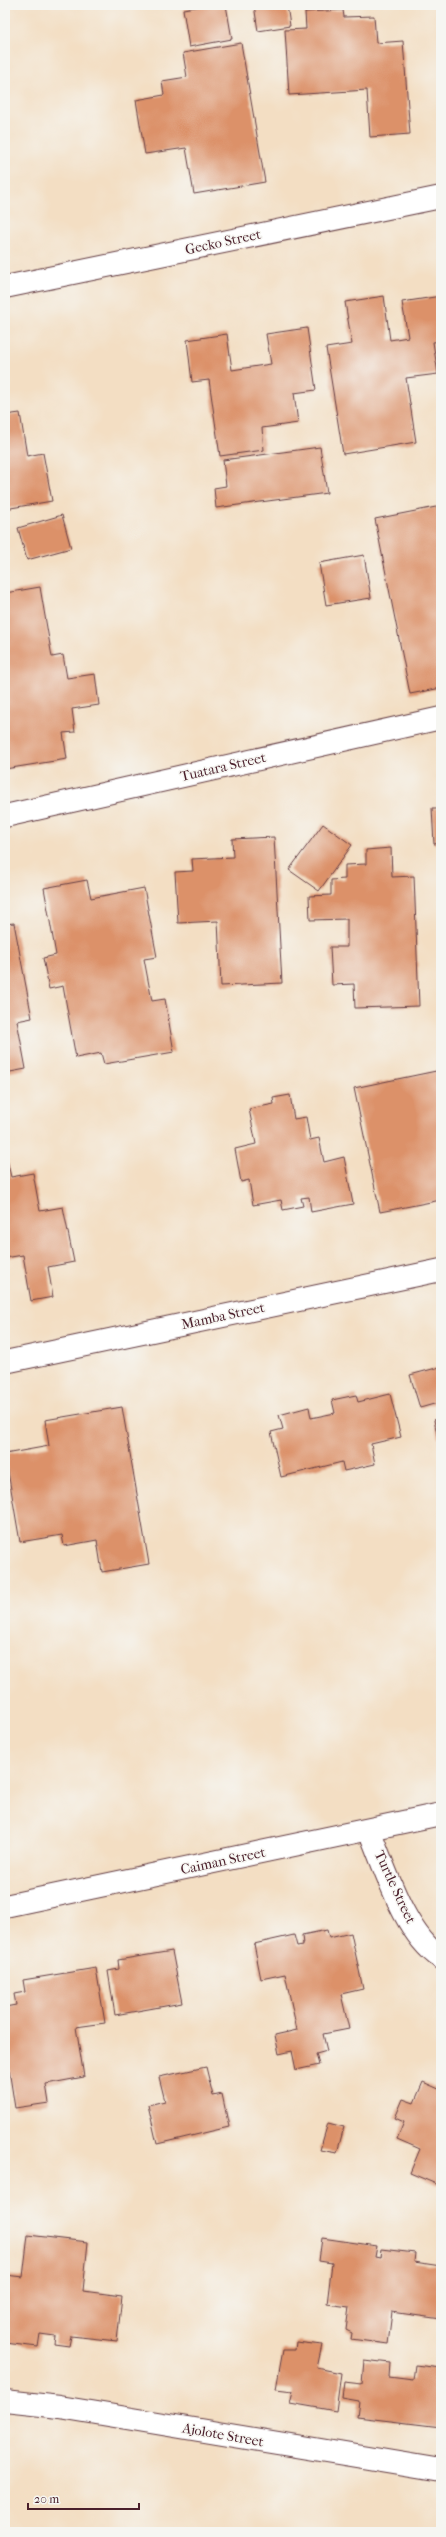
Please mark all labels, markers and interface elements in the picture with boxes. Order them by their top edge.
street label: Gecko Street [184,226,262,258]
street label: Tuatara Street [179,749,267,785]
street label: Mamba Street [180,1299,266,1333]
street label: Caiman Street [179,1844,267,1878]
street label: Turtle Street [371,1848,419,1926]
street label: Ajolote Street [180,2419,265,2451]
scale bar [28,2485,139,2511]
text: 20 m [34,2492,59,2506]

